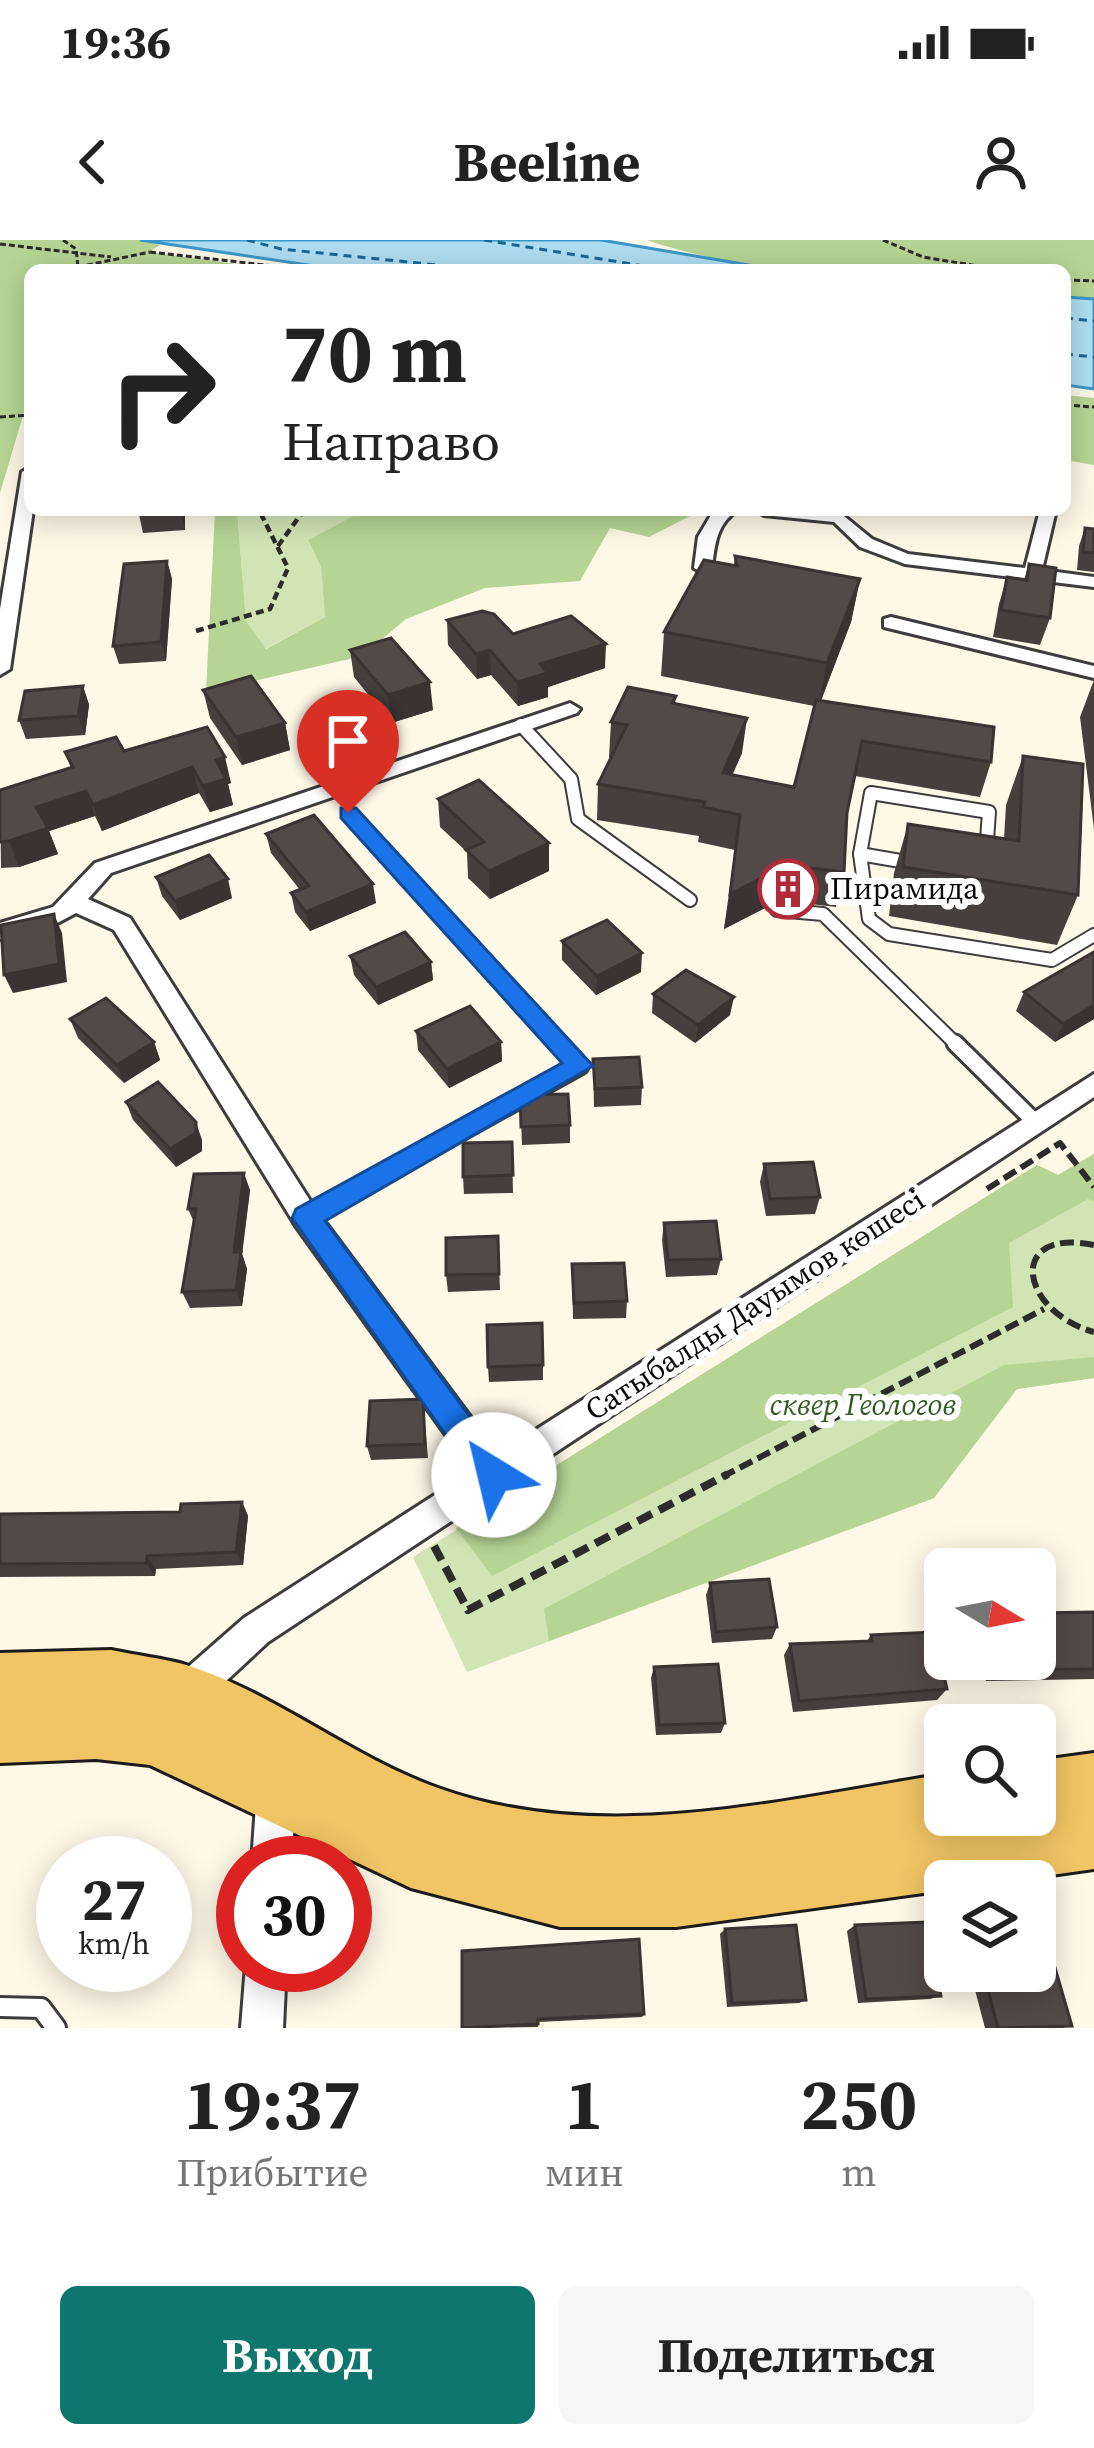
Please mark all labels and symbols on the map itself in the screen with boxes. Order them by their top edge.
pin [297,690,399,813]
building icon: Пирамида [757,858,819,920]
place label: Пирамида [830,868,979,909]
street label: Сатыбалды Дауымов көшесі [577,1179,933,1430]
park label: сквер Геологов [770,1384,956,1425]
position arrow [431,1412,557,1538]
north arrow [924,1548,1056,1680]
speed limit sign: 30 [216,1836,372,1992]

